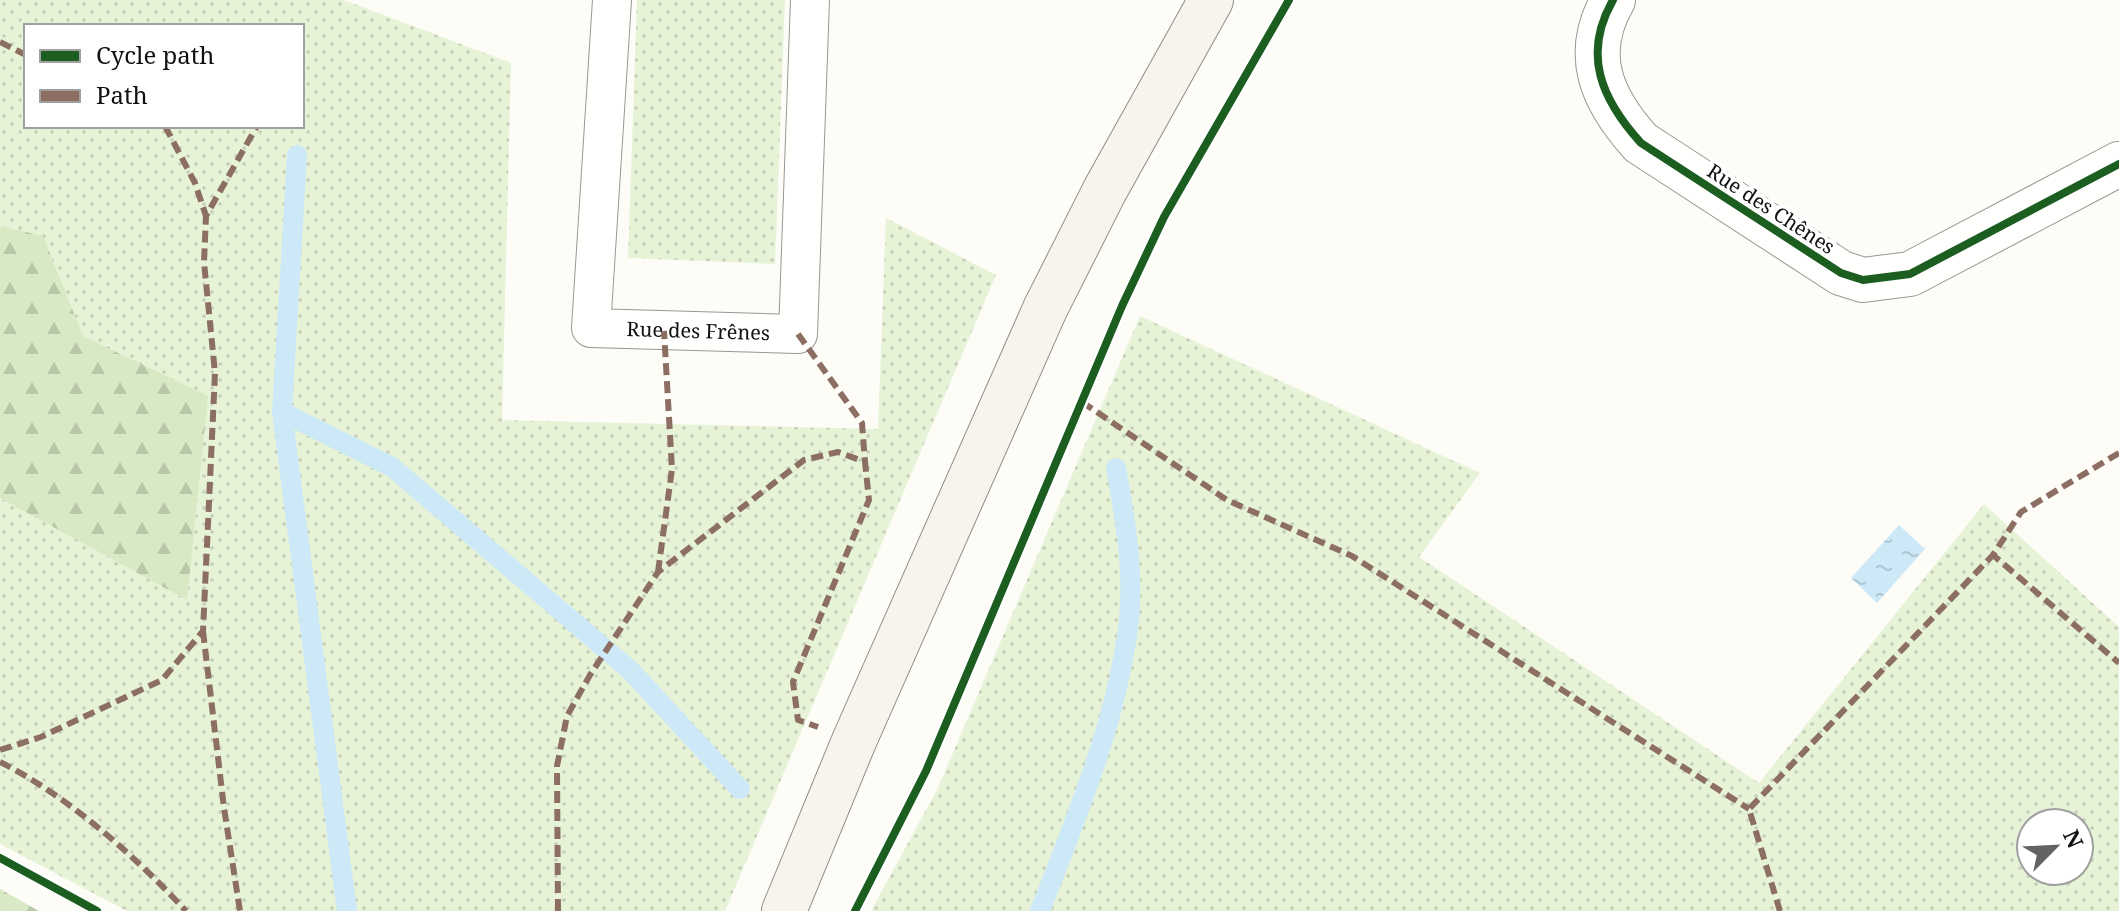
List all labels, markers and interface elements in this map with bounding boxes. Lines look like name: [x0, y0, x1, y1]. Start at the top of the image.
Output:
legend: [24, 24, 304, 128]
text: Cycle path: [96, 38, 215, 71]
text: Path: [96, 78, 148, 111]
street label: Rue des Chênes: [1702, 157, 1840, 260]
street label: Rue des Frênes: [626, 315, 770, 346]
north arrow: [2015, 807, 2095, 887]
text: N: [2057, 824, 2091, 852]

